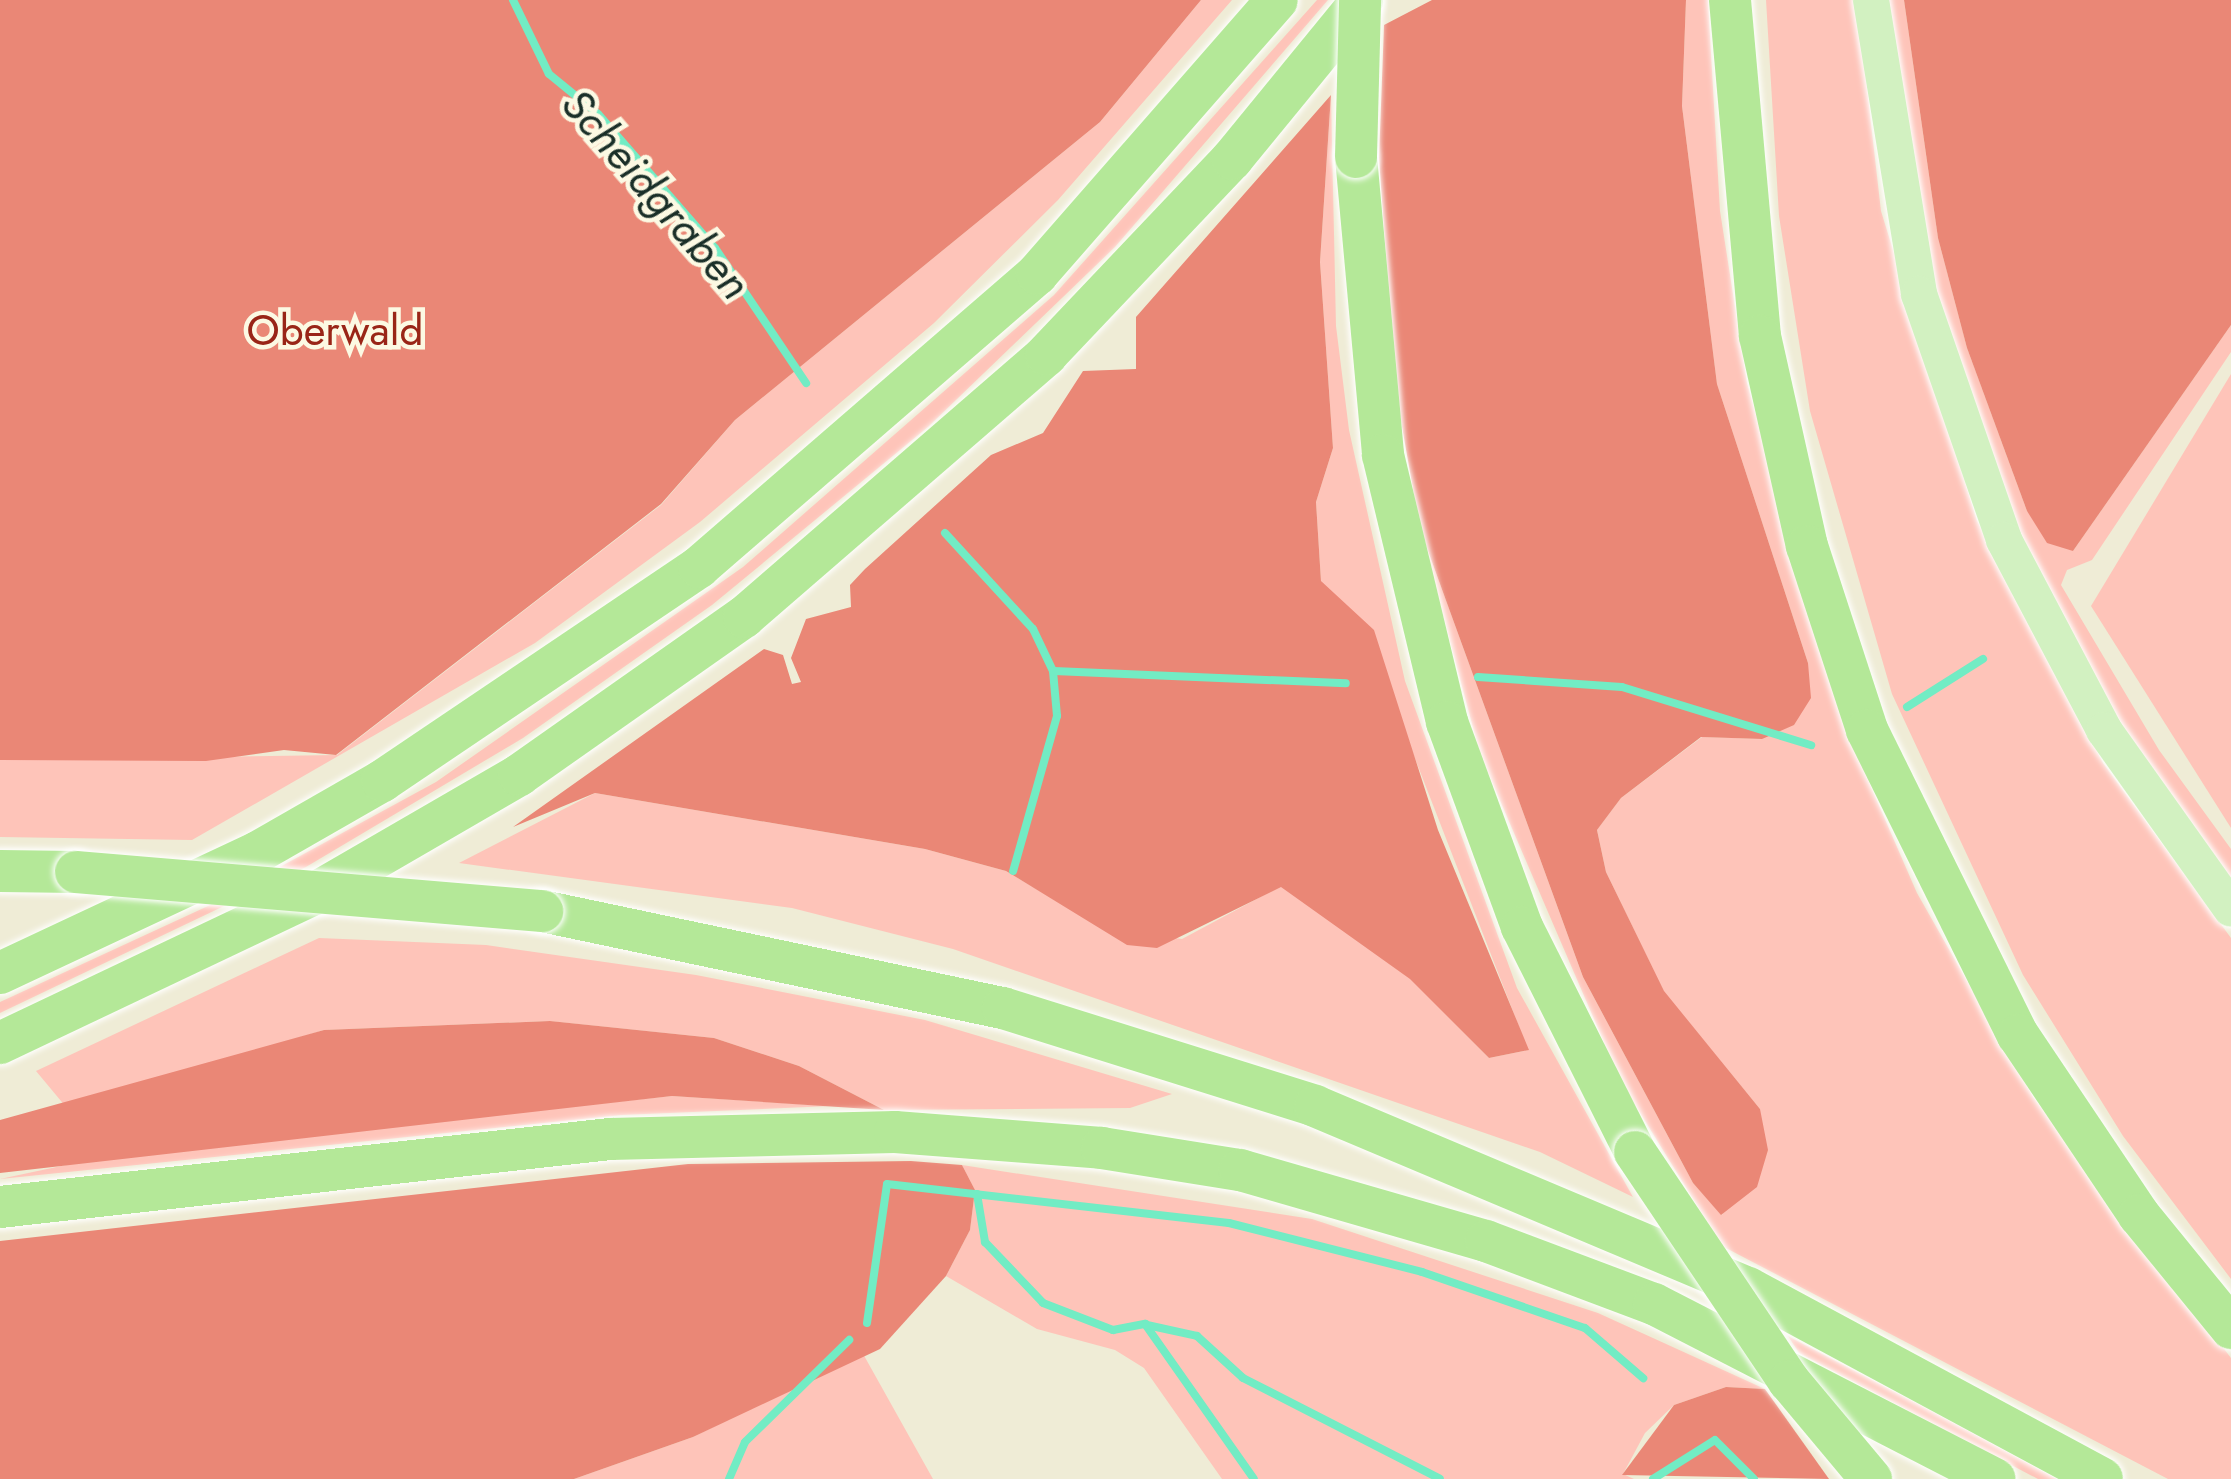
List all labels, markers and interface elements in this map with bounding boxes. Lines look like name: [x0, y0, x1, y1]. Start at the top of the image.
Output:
water label: Scheidgraben: [550, 78, 762, 310]
park label: Oberwald: [247, 306, 423, 356]

